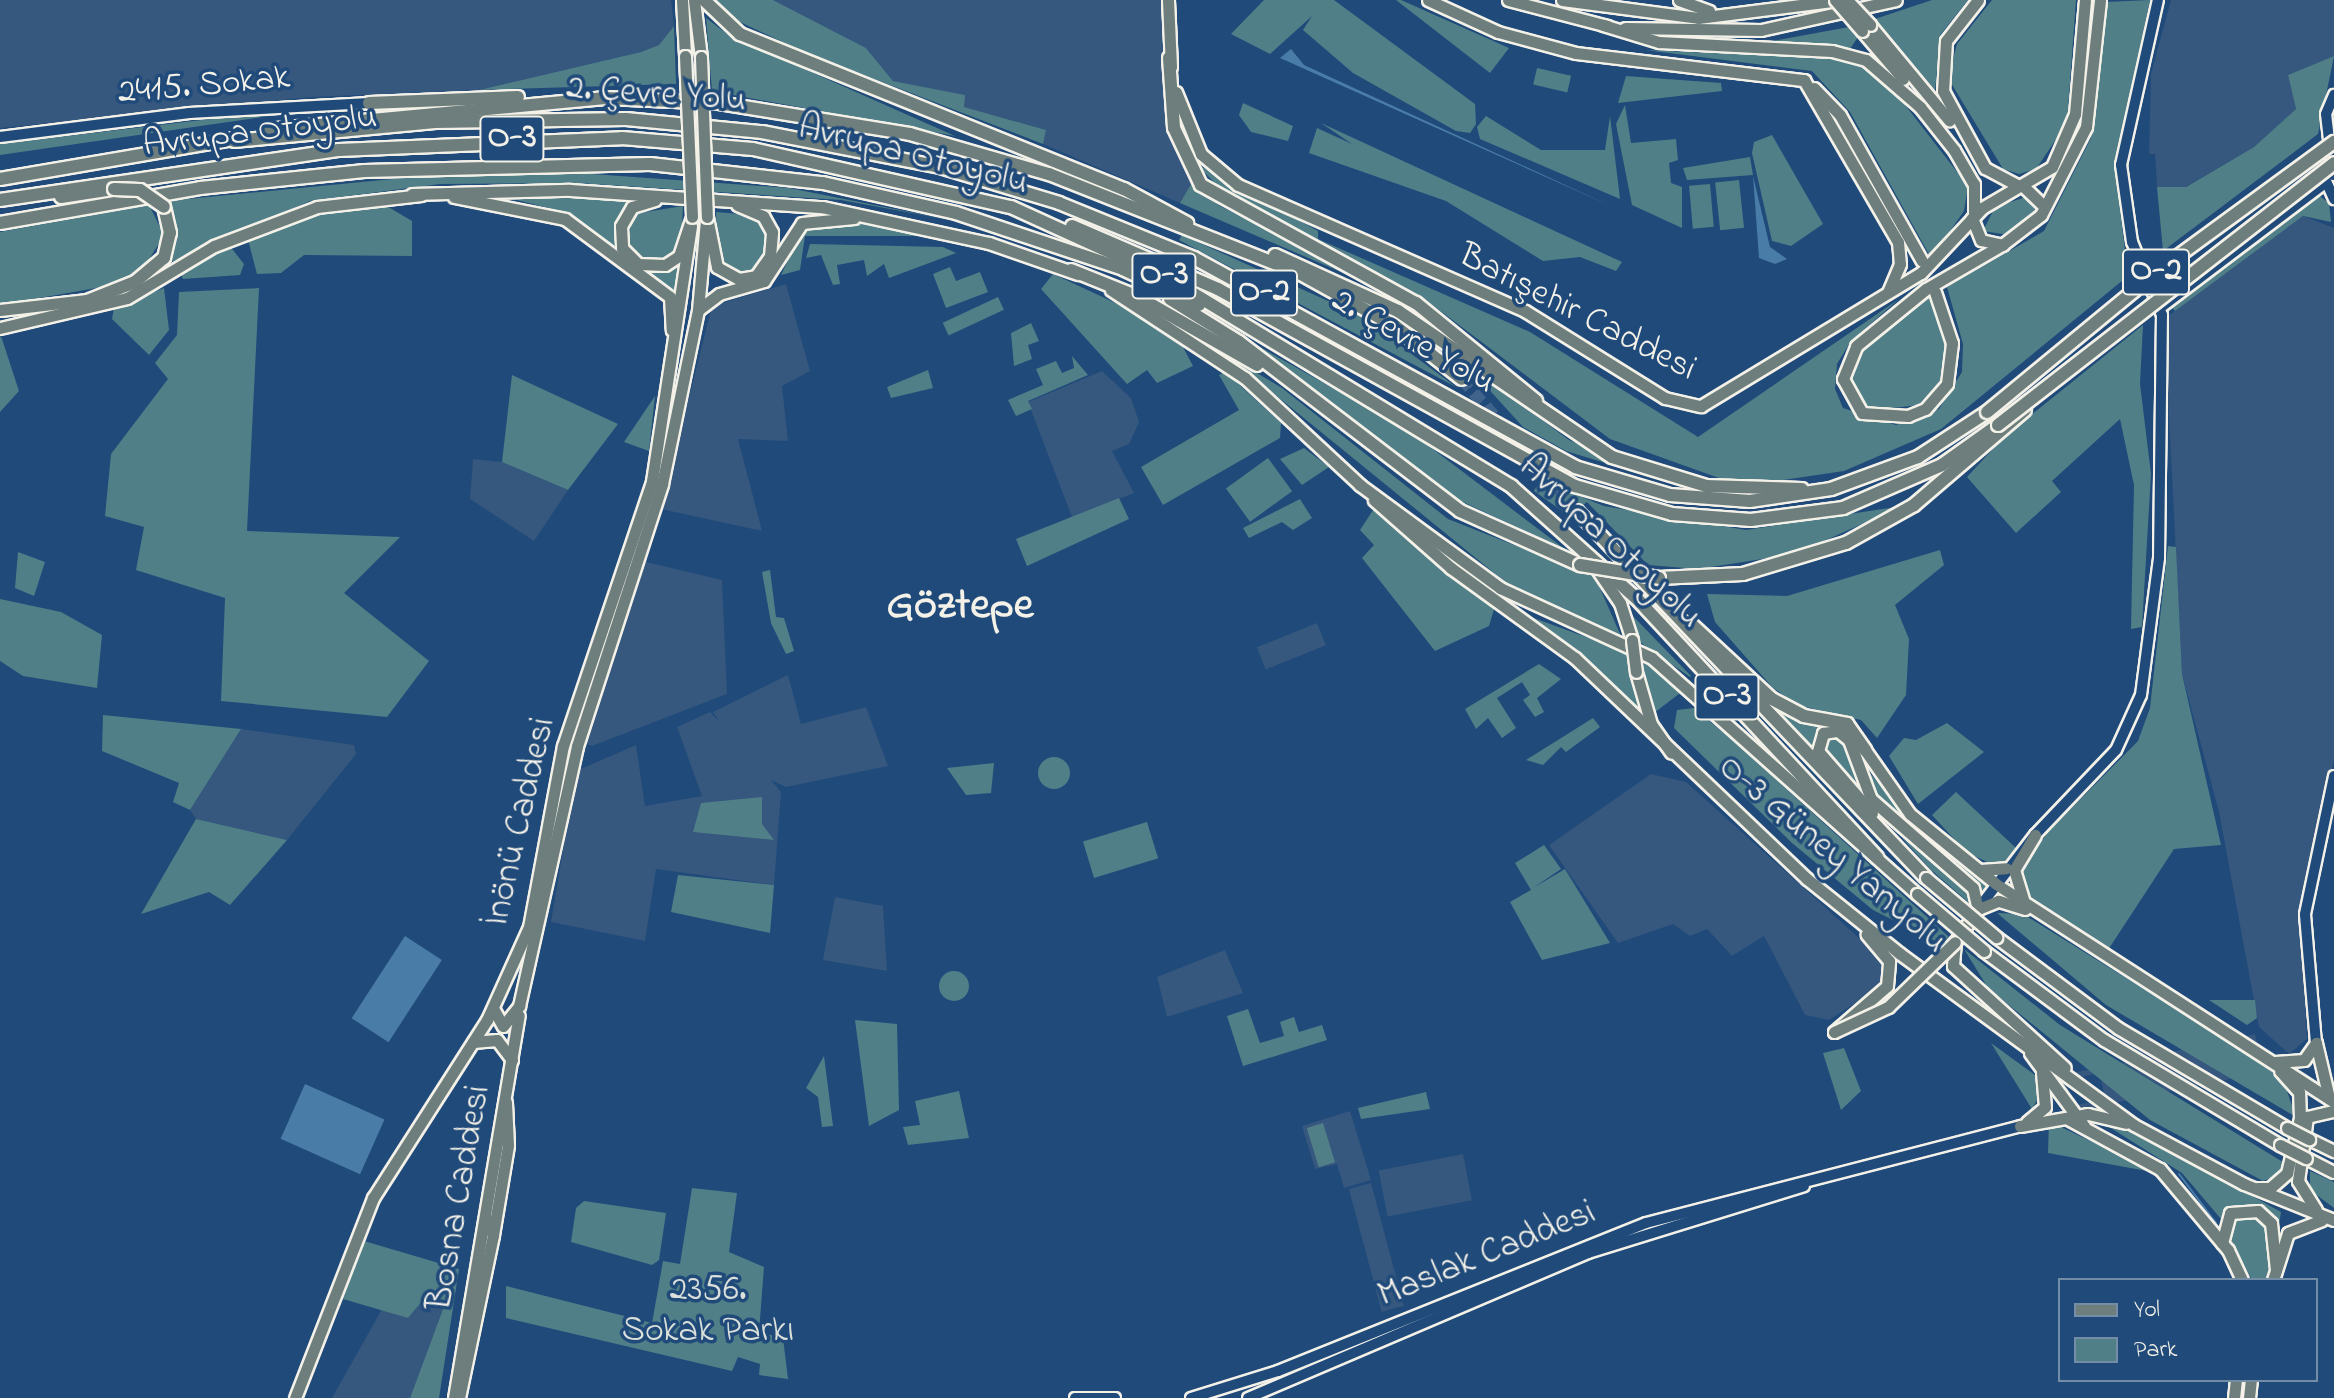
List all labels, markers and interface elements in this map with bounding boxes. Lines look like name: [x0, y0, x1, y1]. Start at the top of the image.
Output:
street label: 2415. Sokak: [116, 57, 292, 115]
street label: 2. Çevre Yolu: [565, 67, 747, 123]
street label: Avrupa Otoyolu: [141, 96, 379, 168]
street label: Avrupa Otoyolu: [794, 107, 1032, 205]
road number: O-3: [478, 109, 546, 169]
street label: Batışehir Caddesi: [1451, 235, 1703, 391]
road number: O-2: [2122, 242, 2190, 302]
road number: O-3: [1130, 246, 1198, 306]
road number: O-2: [1230, 263, 1298, 323]
street label: 2. Çevre Yolu: [1324, 279, 1502, 405]
street label: Avrupa Otoyolu: [1509, 446, 1711, 638]
district label: Göztepe: [886, 580, 1034, 632]
road number: O-3: [1693, 667, 1761, 727]
street label: İnönü Caddesi: [476, 713, 566, 931]
street label: O-3 Güney Yanyolu: [1709, 747, 1955, 963]
street label: Bosna Caddesi: [419, 1082, 501, 1314]
street label: Maslak Caddesi: [1372, 1192, 1602, 1318]
park label: 2356. Sokak Parkı: [622, 1268, 794, 1353]
legend: [2058, 1278, 2318, 1382]
text: Yol: [2134, 1293, 2160, 1328]
text: Park: [2134, 1333, 2177, 1368]

